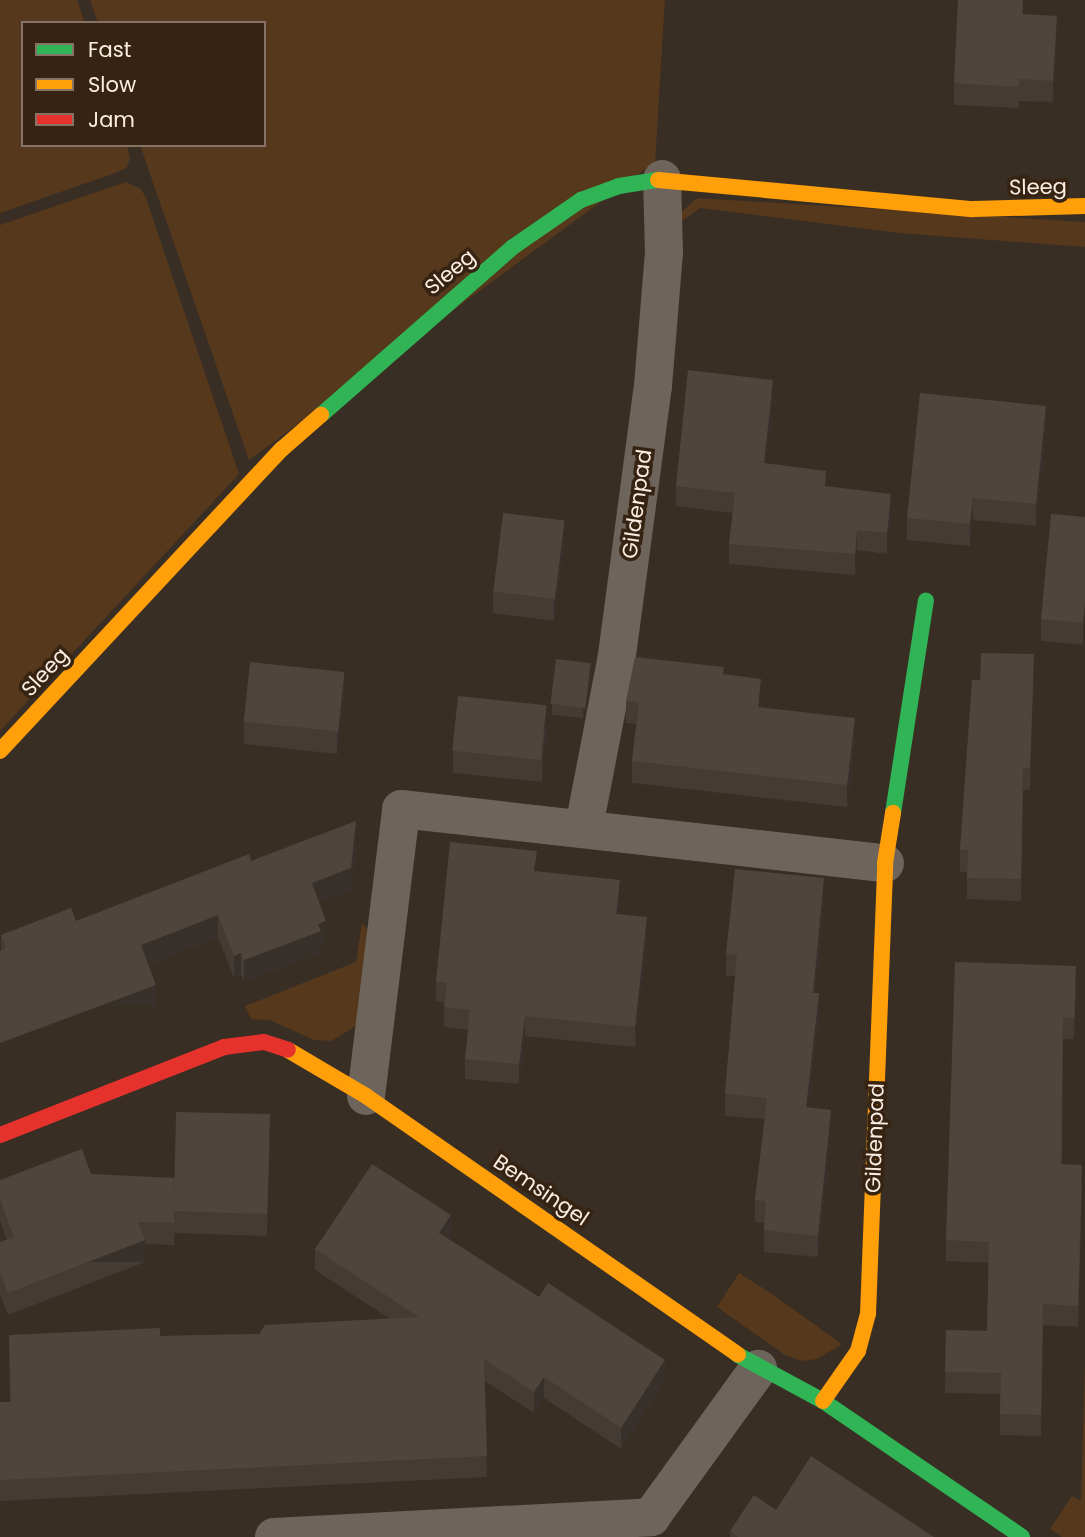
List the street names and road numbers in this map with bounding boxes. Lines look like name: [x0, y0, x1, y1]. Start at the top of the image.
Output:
street label: Sleeg: [1009, 174, 1067, 200]
street label: Sleeg: [420, 244, 480, 300]
street label: Gildenpad: [617, 448, 657, 560]
street label: Sleeg: [16, 642, 74, 702]
street label: Gildenpad: [860, 1083, 890, 1193]
street label: Bemsingel: [489, 1149, 593, 1231]

